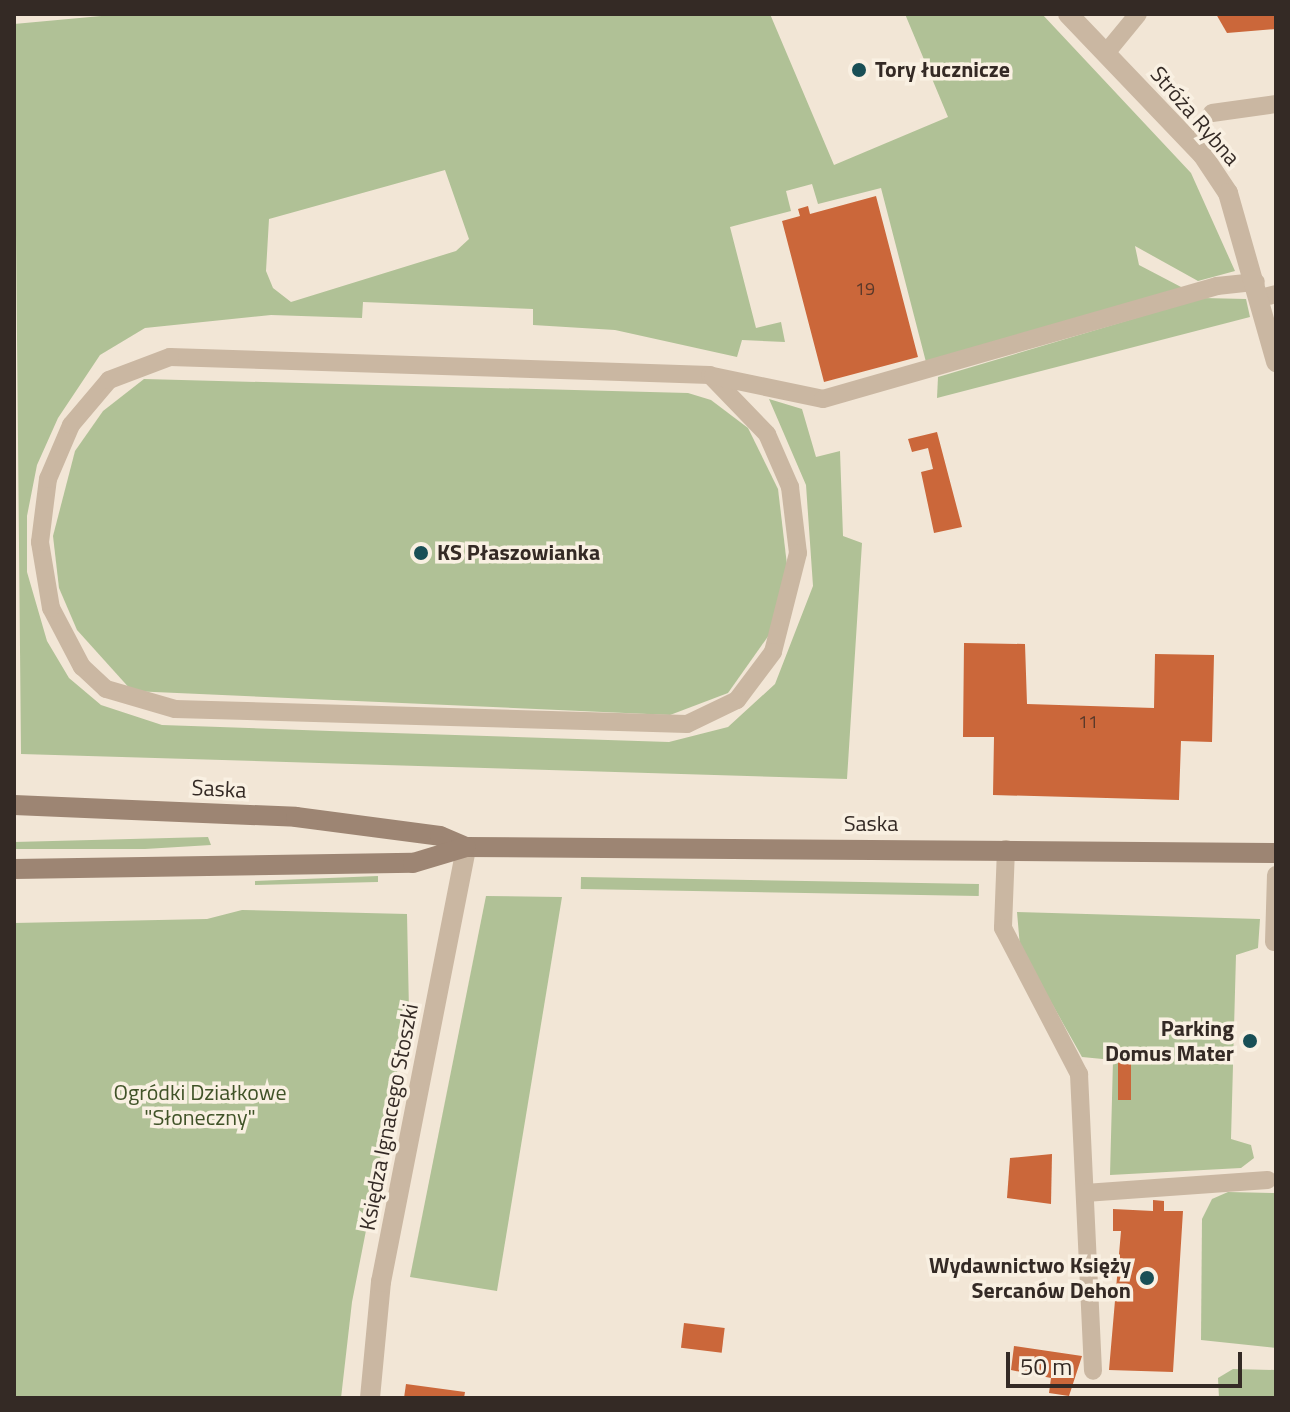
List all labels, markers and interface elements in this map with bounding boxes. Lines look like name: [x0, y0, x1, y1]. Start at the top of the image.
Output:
place label: Tory łucznicze: [875, 57, 1010, 83]
marker: Tory łucznicze: [850, 61, 868, 79]
street label: Stróża Rybna: [1145, 61, 1245, 171]
house number: 19: [855, 278, 875, 300]
place label: KS Płaszowianka: [437, 540, 600, 566]
marker: KS Płaszowianka: [412, 544, 430, 562]
house number: 11: [1078, 711, 1098, 733]
street label: Saska: [191, 774, 247, 804]
street label: Saska: [844, 811, 898, 837]
street label: Księdza Ignacego Stoszki: [354, 1001, 424, 1233]
place label: Parking Domus Mater: [1105, 1015, 1234, 1066]
marker: Parking Domus Mater: [1241, 1032, 1259, 1050]
park label: Ogródki Działkowe "Słoneczny": [113, 1079, 287, 1130]
place label: Wydawnictwo Księży Sercanów Dehon: [929, 1252, 1131, 1304]
marker: Wydawnictwo Księży Sercanów Dehon: [1138, 1269, 1156, 1287]
scale bar: [1010, 1336, 1246, 1386]
text: 50 m: [1020, 1348, 1072, 1384]

